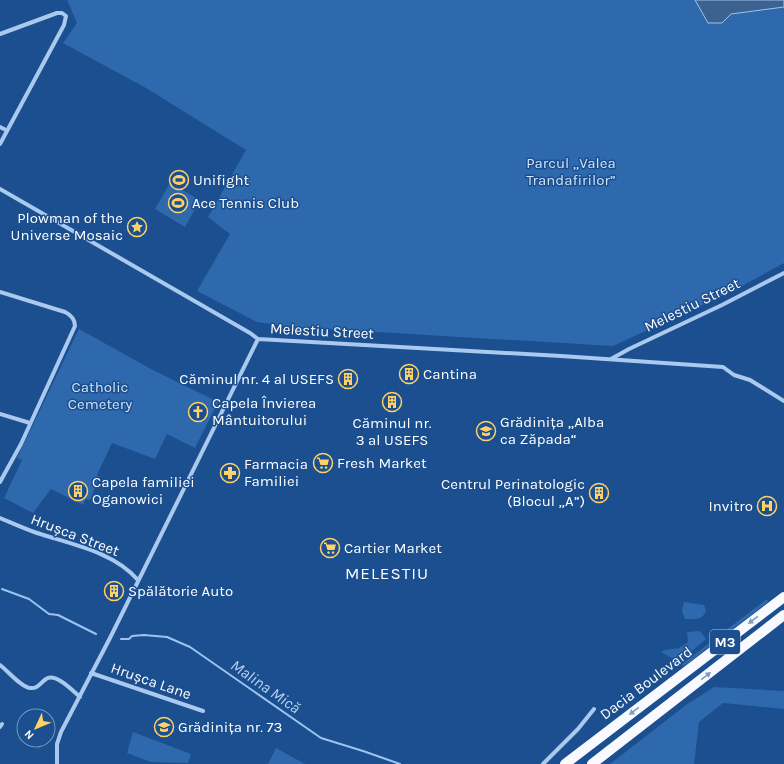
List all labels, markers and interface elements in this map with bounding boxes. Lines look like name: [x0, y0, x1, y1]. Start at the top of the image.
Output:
park label: Parcul „Valea Trandafirilor”: [526, 154, 616, 189]
sports icon: Unifight: [168, 169, 190, 191]
place label: Unifight: [193, 171, 249, 189]
sports icon: Ace Tennis Club: [167, 192, 189, 214]
place label: Ace Tennis Club: [192, 194, 299, 212]
place label: Plowman of the Universe Mosaic: [11, 209, 123, 244]
place icon: Plowman of the Universe Mosaic: [126, 216, 148, 238]
street label: Melestiu Street: [641, 274, 743, 336]
street label: Melestiu Street: [270, 319, 375, 343]
building icon: Cantina: [398, 363, 420, 385]
place label: Cantina: [423, 365, 477, 383]
building icon: Căminul nr. 4 al USEFS: [337, 368, 359, 390]
place label: Căminul nr. 4 al USEFS: [179, 370, 334, 388]
park label: Catholic Cemetery: [68, 378, 132, 413]
building icon: Căminul nr. 3 al USEFS: [381, 391, 403, 413]
place label: Capela Învierea Mântuitorului: [212, 394, 316, 429]
church icon: Capela Învierea Mântuitorului: [187, 401, 209, 423]
place label: Grădinița „Alba ca Zăpada“: [500, 413, 604, 448]
place label: Căminul nr. 3 al USEFS: [352, 414, 432, 449]
school or university icon: Grădinița „Alba ca Zăpada“: [475, 420, 497, 442]
supermarket icon: Fresh Market: [312, 452, 334, 474]
place label: Fresh Market: [337, 454, 427, 472]
place label: Farmacia Familiei: [244, 455, 308, 490]
pharmacy icon: Farmacia Familiei: [219, 462, 241, 484]
place label: Capela familiei Oganowici: [92, 473, 195, 508]
place label: Centrul Perinatologic (Blocul „A”): [441, 475, 585, 510]
building icon: Capela familiei Oganowici: [67, 480, 89, 502]
building icon: Centrul Perinatologic (Blocul „A”): [588, 482, 610, 504]
hospital icon: Invitro: [756, 495, 778, 517]
place label: Invitro: [708, 497, 753, 515]
street label: Hrușca Street: [28, 510, 122, 560]
supermarket icon: Cartier Market: [319, 537, 341, 559]
place label: Cartier Market: [344, 539, 442, 557]
district label: MELESTIU: [345, 563, 429, 583]
building icon: Spălătorie Auto: [103, 580, 125, 602]
place label: Spălătorie Auto: [128, 582, 233, 600]
one-way arrow: [748, 616, 758, 624]
road number: M3: [710, 630, 740, 654]
street label: Dacia Boulevard: [596, 642, 696, 724]
water label: Malina Mică: [227, 655, 304, 717]
street label: Hrușca Lane: [108, 659, 194, 703]
one-way arrow: [701, 672, 712, 680]
one-way arrow: [629, 707, 640, 716]
north arrow: [16, 708, 56, 748]
school or university icon: Grădinița nr. 73: [153, 716, 175, 738]
place label: Grădinița nr. 73: [178, 718, 282, 736]
text: N: [22, 727, 37, 742]

